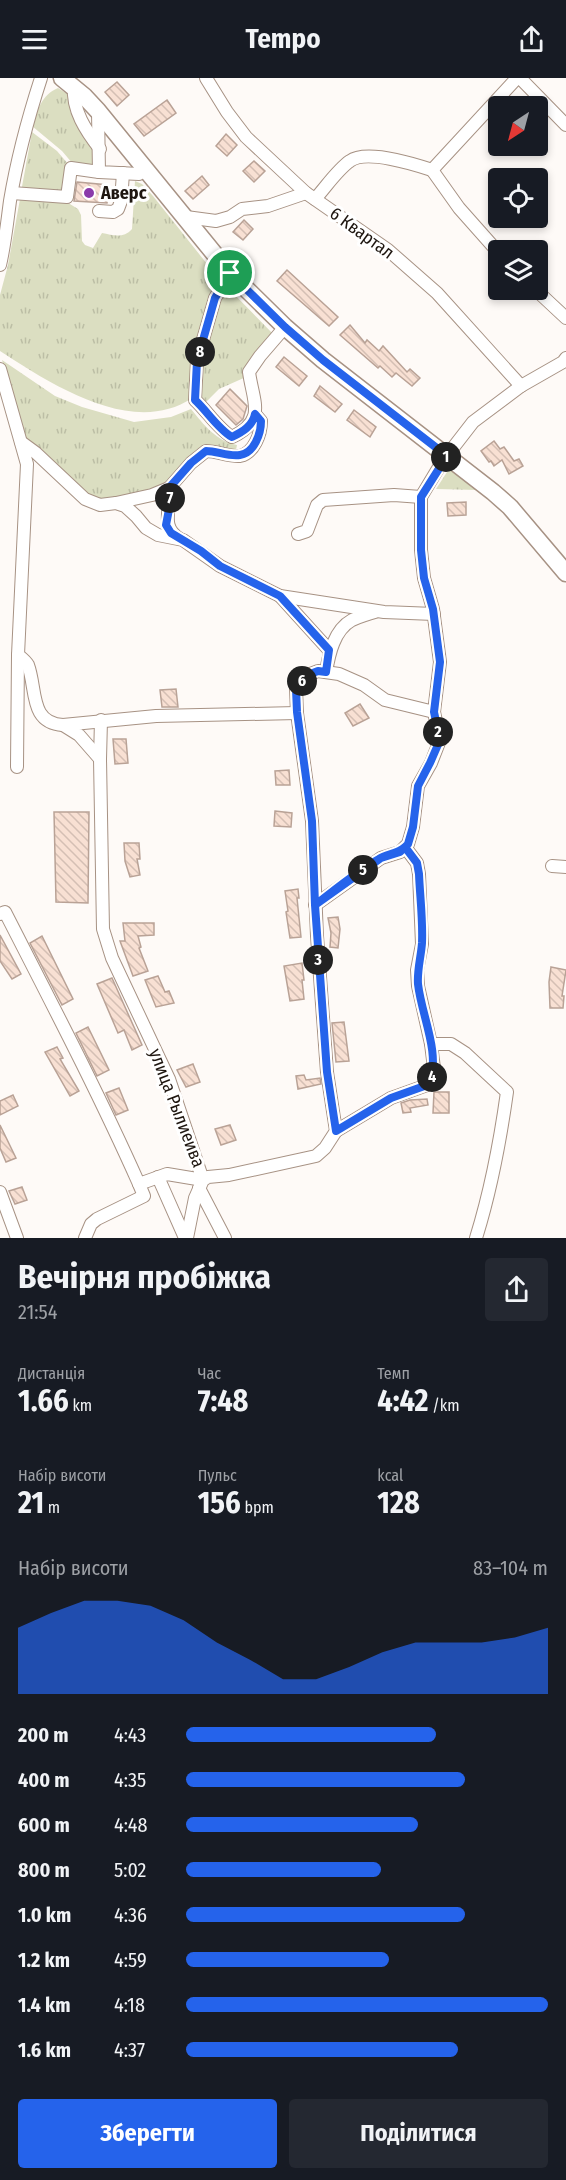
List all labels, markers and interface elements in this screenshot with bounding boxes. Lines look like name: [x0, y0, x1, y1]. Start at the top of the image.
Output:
icon: menu: [18, 23, 51, 56]
text: Tempo: [245, 23, 321, 55]
icon: share: [515, 23, 548, 56]
north arrow: [488, 96, 548, 156]
map controls: [488, 96, 548, 300]
button: locate: [488, 168, 548, 228]
place label: Аверс: [100, 182, 147, 204]
marker: Аверс: [82, 186, 96, 200]
street label: 6 Квартал: [325, 202, 399, 264]
button: layers: [488, 240, 548, 300]
pin: [204, 247, 255, 298]
icon: arrive: [213, 256, 246, 289]
pin: 8: [185, 337, 215, 367]
text: 8: [196, 342, 204, 361]
pin: 1: [431, 442, 461, 472]
text: 1: [443, 447, 449, 466]
pin: 7: [155, 483, 185, 513]
text: 7: [167, 488, 173, 507]
pin: 6: [287, 666, 317, 696]
text: 6: [298, 671, 306, 690]
pin: 2: [423, 717, 453, 747]
text: 2: [434, 722, 442, 741]
pin: 5: [348, 855, 378, 885]
text: 5: [359, 860, 367, 879]
pin: 3: [303, 945, 333, 975]
text: 3: [314, 950, 322, 969]
street label: улица Рылиеива: [144, 1045, 210, 1171]
pin: 4: [417, 1062, 447, 1092]
text: 4: [428, 1067, 436, 1086]
text: Вечірня пробіжка: [18, 1257, 271, 1297]
button: share: [485, 1258, 548, 1321]
text: 21:54: [18, 1300, 57, 1324]
text: Дистанція: [18, 1364, 85, 1383]
text: Час: [198, 1364, 221, 1383]
text: Темп: [377, 1364, 410, 1383]
text: 1.66: [18, 1383, 69, 1419]
text: 7:48: [198, 1383, 248, 1419]
text: 4:42: [377, 1383, 428, 1419]
text: km: [69, 1396, 92, 1415]
text: /km: [428, 1396, 459, 1415]
text: Набір висоти: [18, 1466, 106, 1485]
text: Пульс: [198, 1466, 237, 1485]
text: kcal: [377, 1466, 403, 1485]
text: 21: [18, 1485, 44, 1521]
text: 156: [198, 1485, 241, 1521]
text: 128: [377, 1485, 420, 1521]
text: m: [44, 1498, 60, 1517]
text: bpm: [241, 1498, 274, 1517]
text: Набір висоти: [18, 1556, 129, 1580]
text: 83–104 m: [473, 1556, 548, 1580]
text: 200 m: [18, 1723, 69, 1747]
text: 4:43: [114, 1723, 146, 1747]
text: 400 m: [18, 1768, 70, 1792]
text: 4:35: [114, 1768, 146, 1792]
text: 600 m: [18, 1813, 70, 1837]
text: 4:48: [114, 1813, 148, 1837]
text: 800 m: [18, 1858, 70, 1882]
text: 5:02: [114, 1858, 146, 1882]
text: 1.0 km: [18, 1903, 71, 1927]
text: 4:36: [114, 1903, 147, 1927]
text: 1.2 km: [18, 1948, 70, 1972]
text: 4:59: [114, 1948, 147, 1972]
text: 1.4 km: [18, 1993, 70, 2017]
text: 4:18: [114, 1993, 145, 2017]
text: 1.6 km: [18, 2038, 71, 2062]
text: 4:37: [114, 2038, 145, 2062]
button: Зберегти: [18, 2099, 277, 2168]
button: Поділитися: [289, 2099, 548, 2168]

